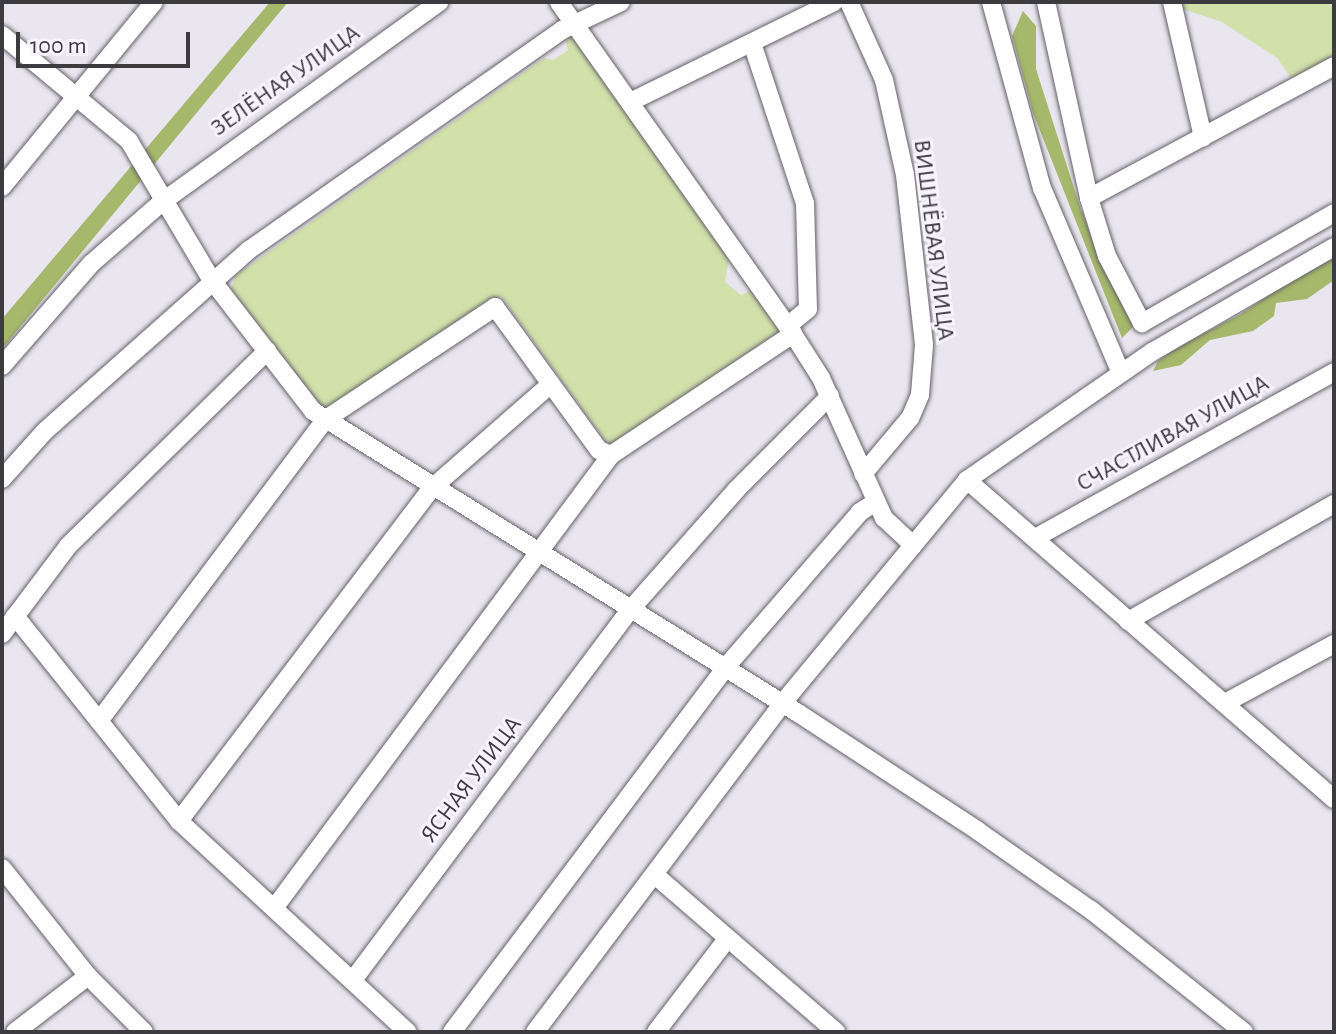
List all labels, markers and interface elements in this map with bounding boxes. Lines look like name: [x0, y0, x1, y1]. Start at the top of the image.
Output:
scale bar: [20, 16, 194, 66]
street label: ЗЕЛЁНАЯ УЛИЦА: [206, 19, 366, 143]
text: 100 m: [30, 34, 87, 58]
street label: ВИШНЁВАЯ УЛИЦА: [906, 138, 960, 342]
street label: СЧАСТЛИВАЯ УЛИЦА: [1072, 369, 1274, 499]
street label: ЯСНАЯ УЛИЦА: [415, 711, 529, 849]

